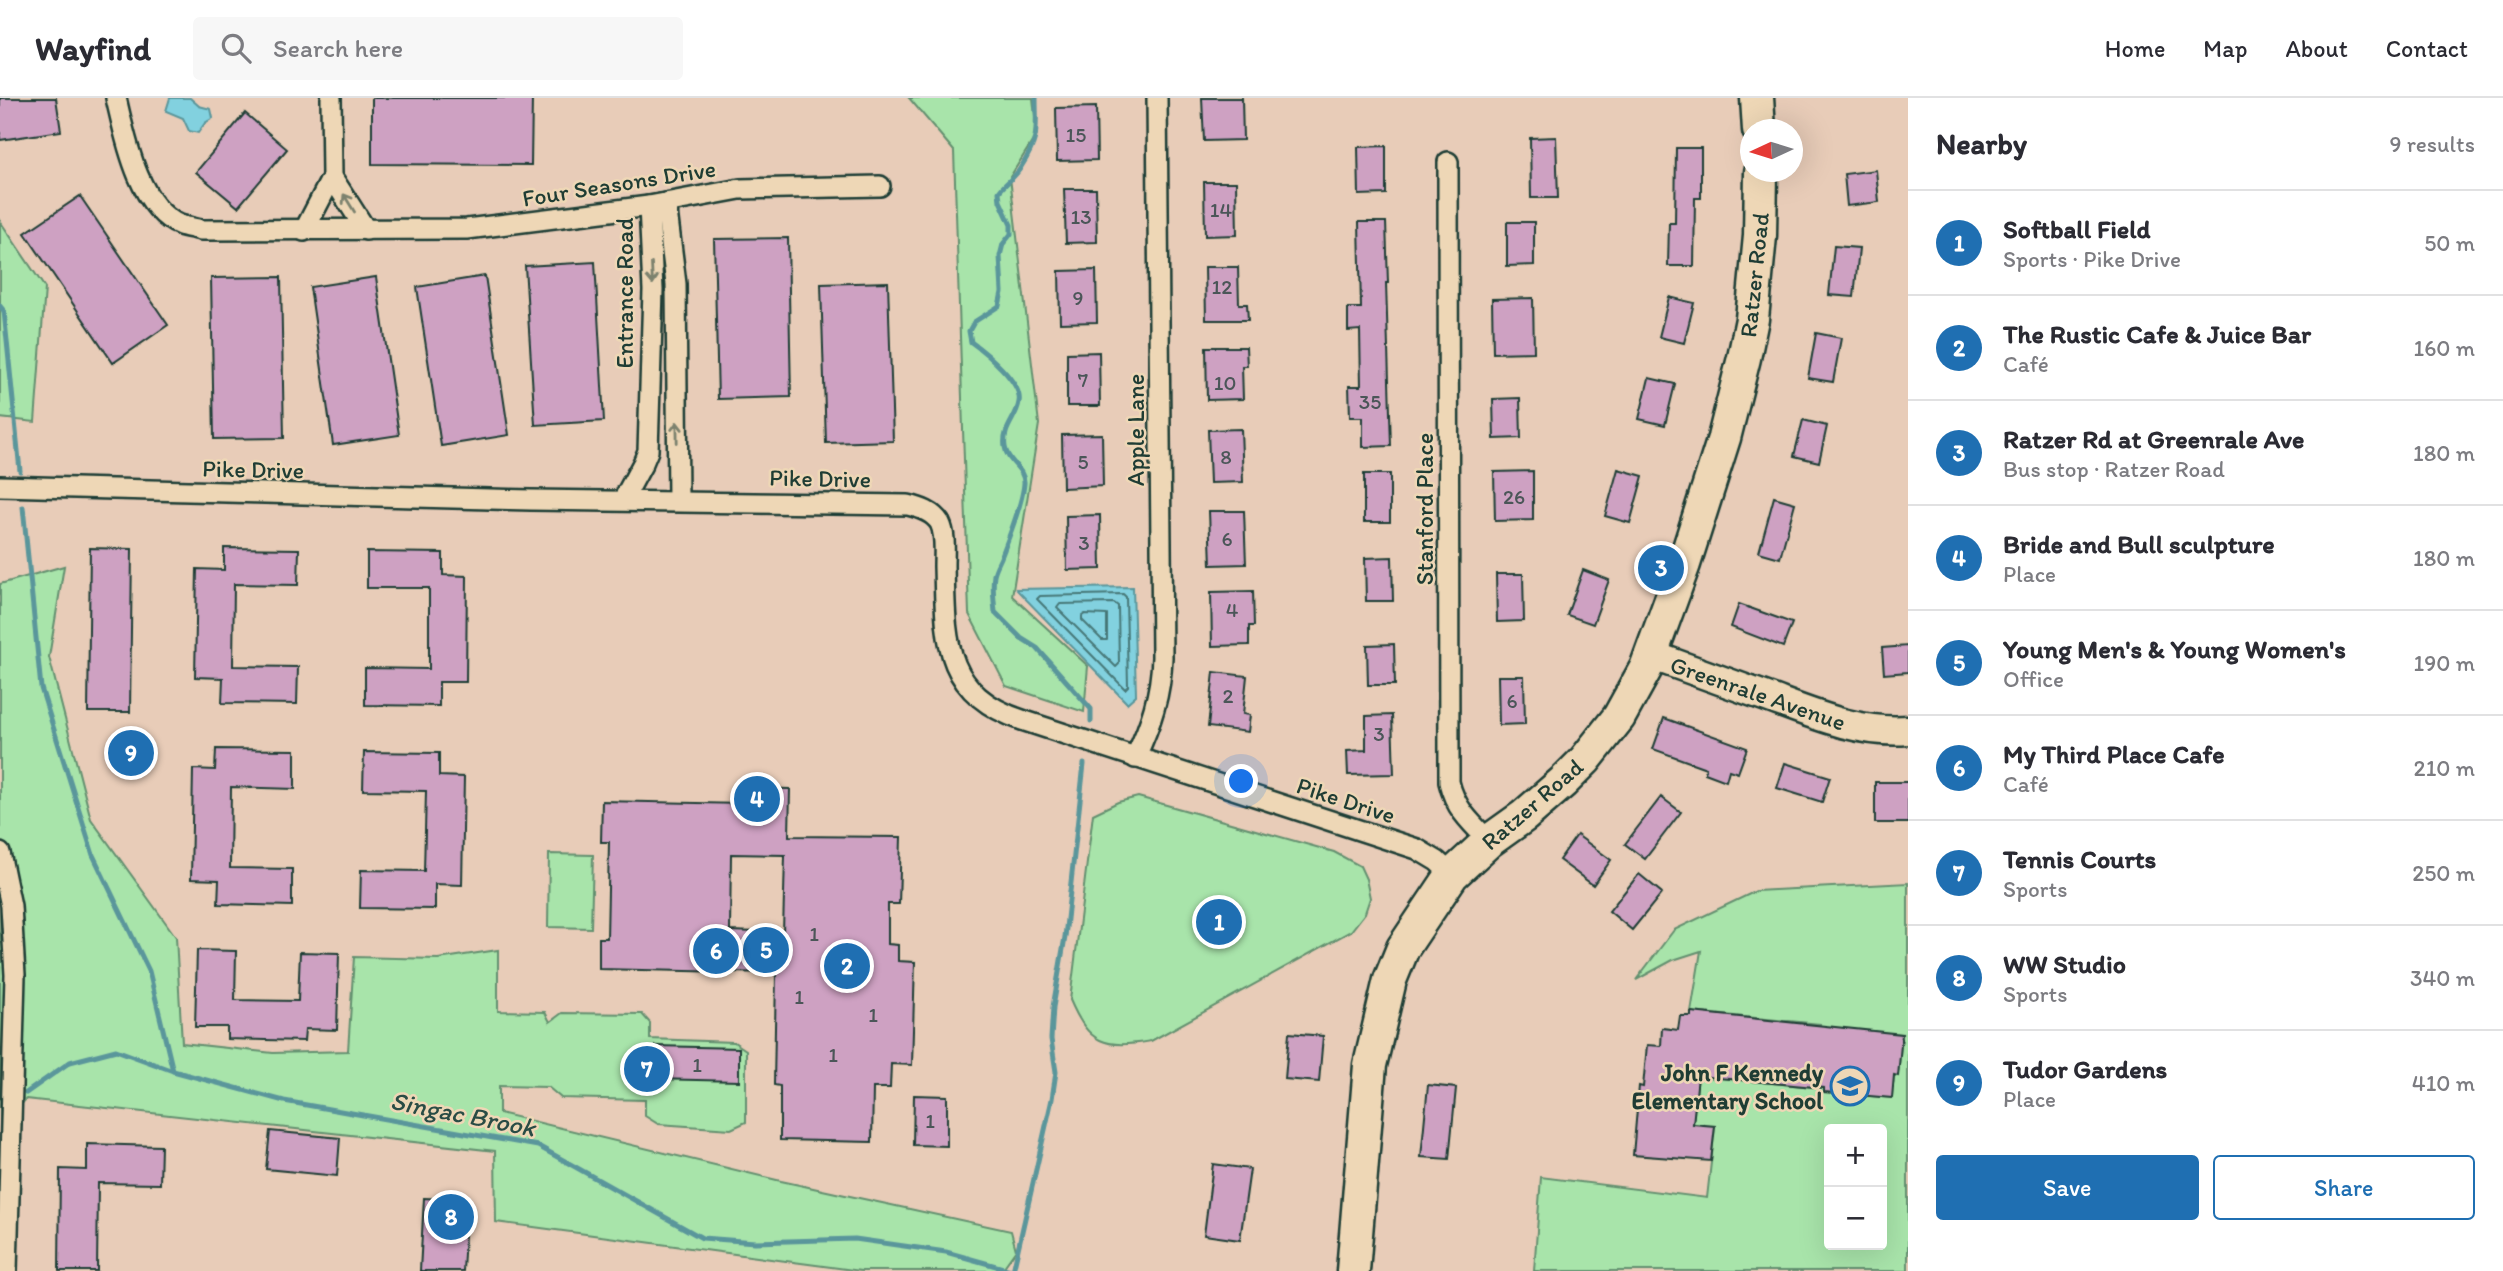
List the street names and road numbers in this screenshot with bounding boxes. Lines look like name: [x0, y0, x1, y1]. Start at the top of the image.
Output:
street label: Four Seasons Drive: [520, 153, 718, 213]
street label: Ratzer Road: [1733, 211, 1775, 339]
street label: Entrance Road: [610, 217, 639, 369]
street label: Apple Lane: [1121, 374, 1150, 486]
street label: Stanford Place: [1410, 433, 1439, 585]
street label: Pike Drive: [202, 454, 304, 484]
street label: Pike Drive: [769, 463, 871, 493]
street label: Greenrale Avenue: [1666, 649, 1850, 737]
street label: Ratzer Road: [1475, 752, 1589, 856]
street label: Pike Drive: [1293, 770, 1399, 830]

